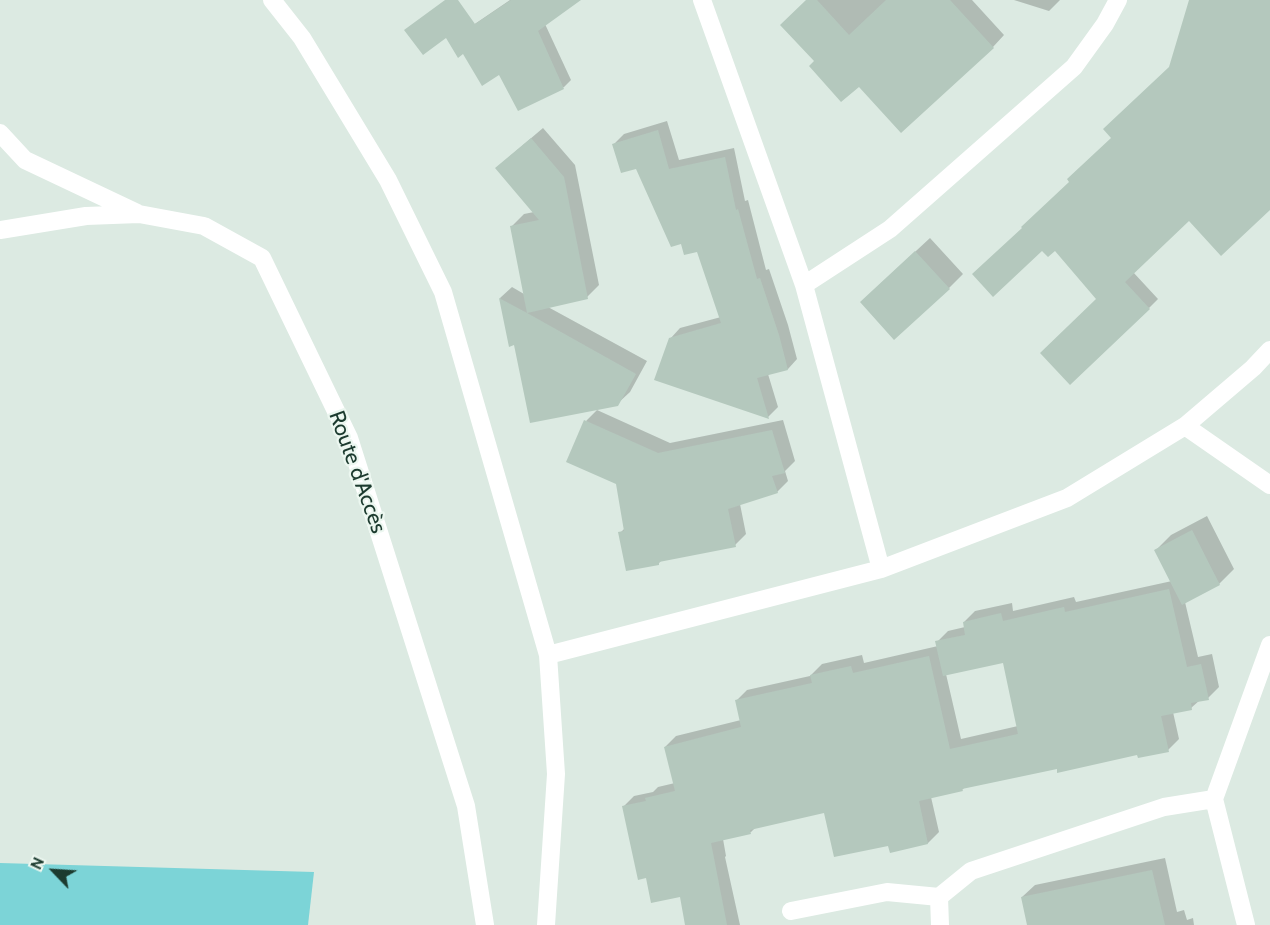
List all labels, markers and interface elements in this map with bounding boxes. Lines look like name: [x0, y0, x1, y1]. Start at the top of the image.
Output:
street label: Route d'Accès: [323, 407, 391, 537]
north arrow: [24, 841, 84, 901]
text: N: [26, 854, 48, 872]

